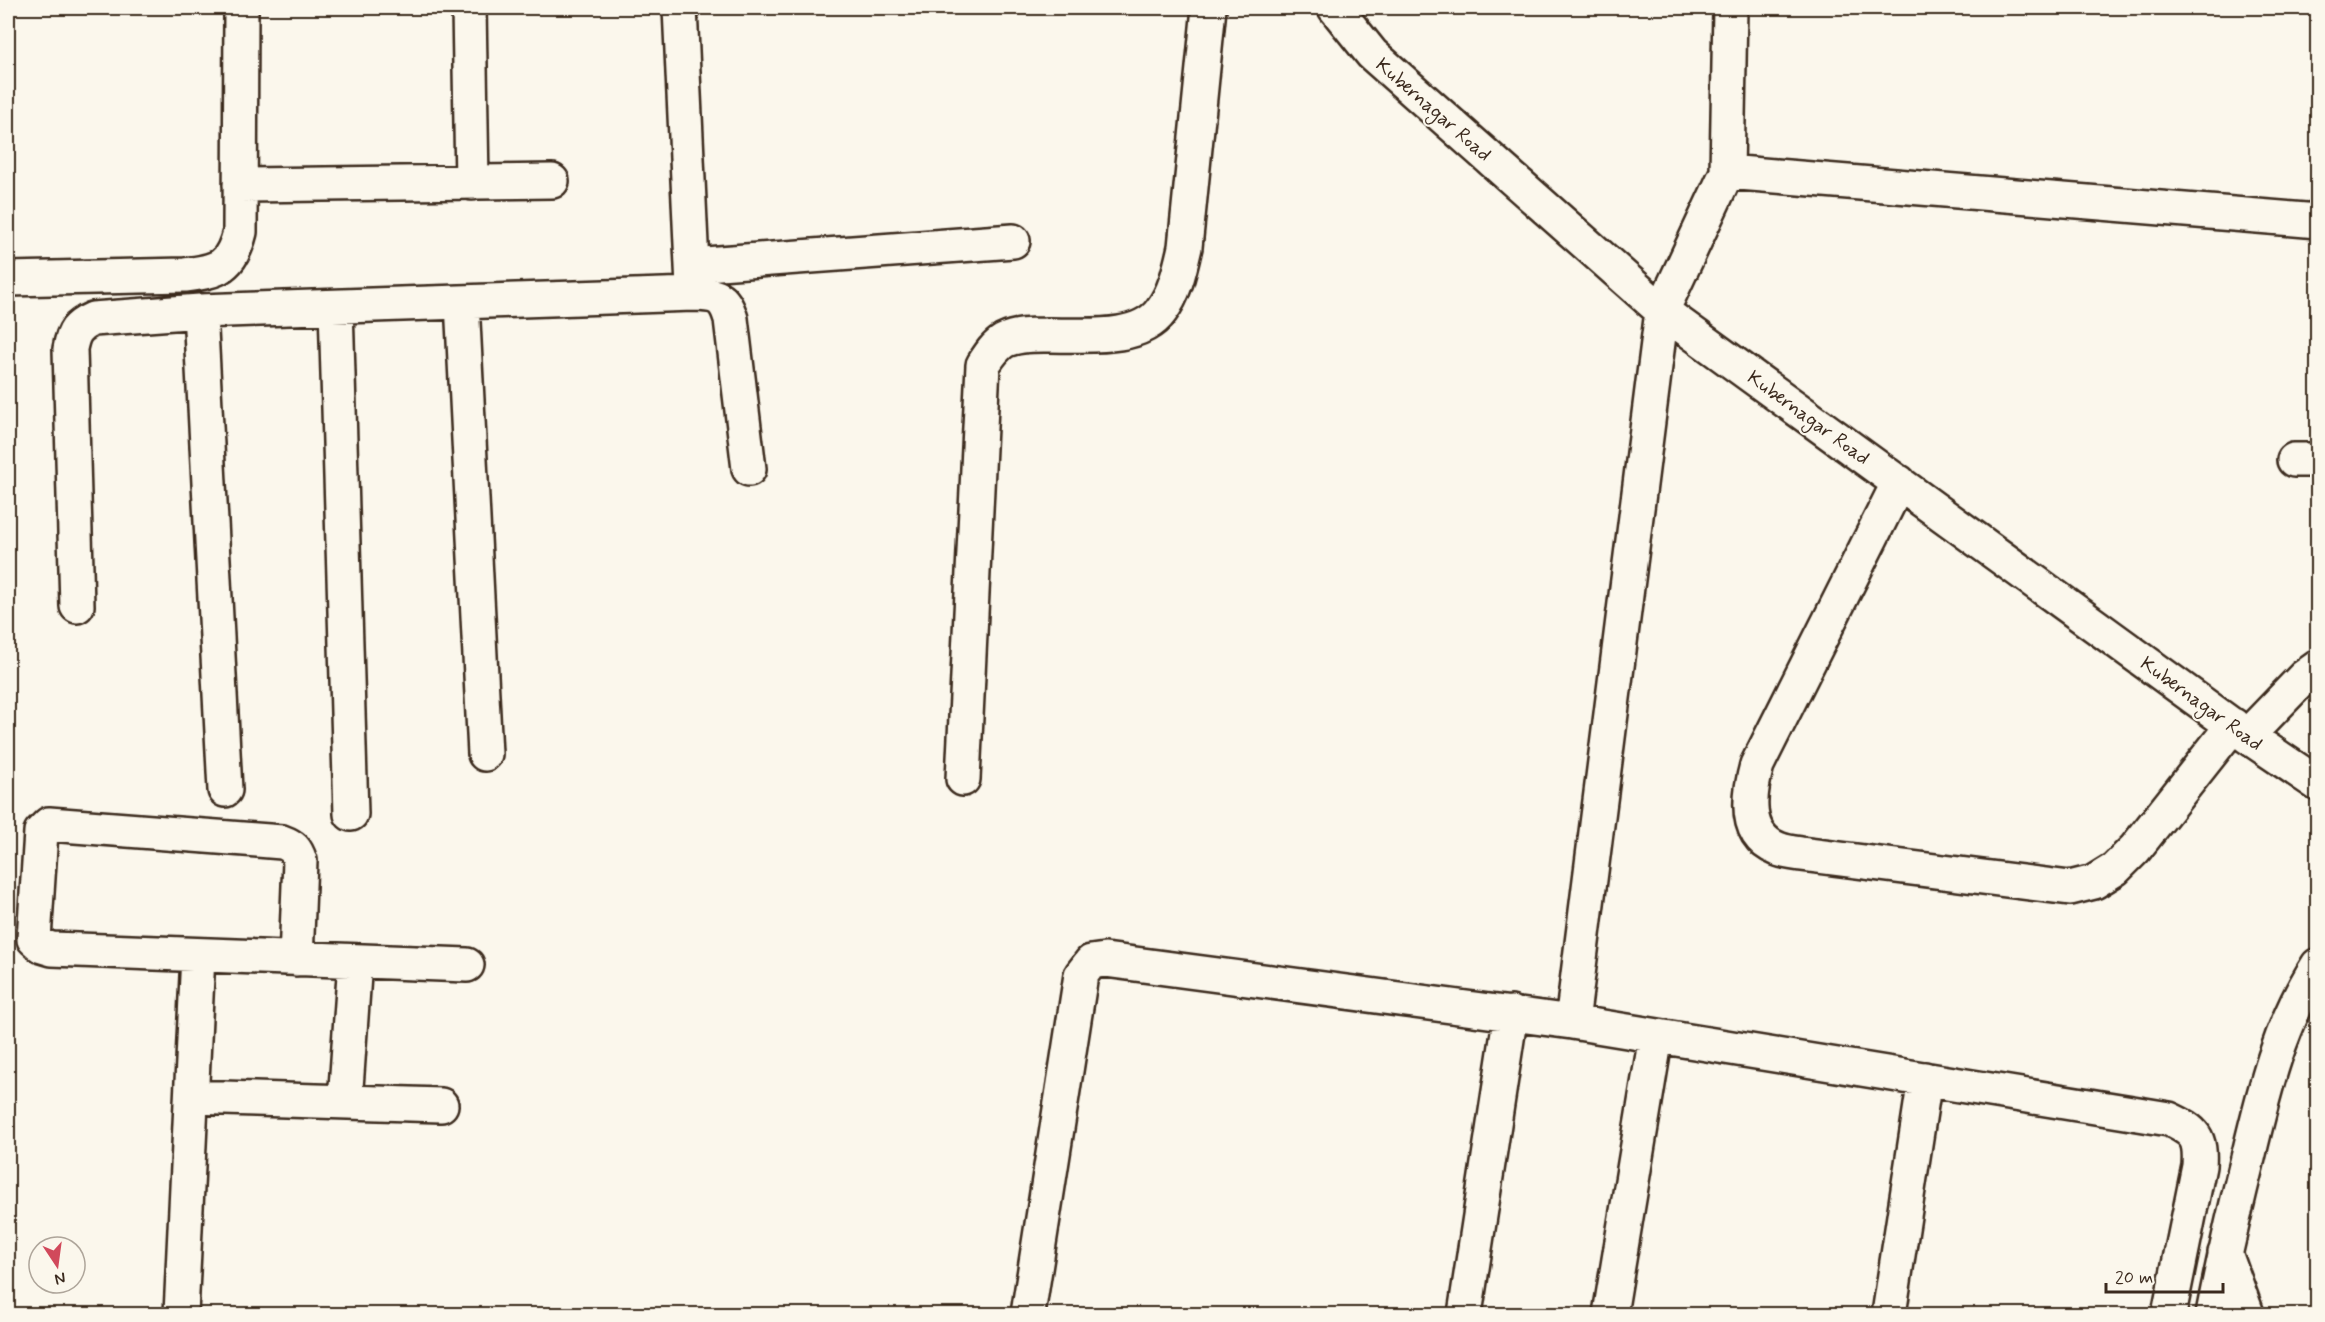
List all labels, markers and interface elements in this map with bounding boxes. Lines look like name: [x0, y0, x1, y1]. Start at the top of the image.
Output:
street label: Kubernagar Road: [1369, 52, 1497, 169]
street label: Kubernagar Road: [1741, 365, 1875, 473]
street label: Kubernagar Road: [2134, 651, 2268, 759]
north arrow: [27, 1235, 87, 1295]
scale bar: [2106, 1256, 2223, 1294]
text: 20 m: [2115, 1266, 2153, 1290]
text: N: [52, 1267, 68, 1290]

